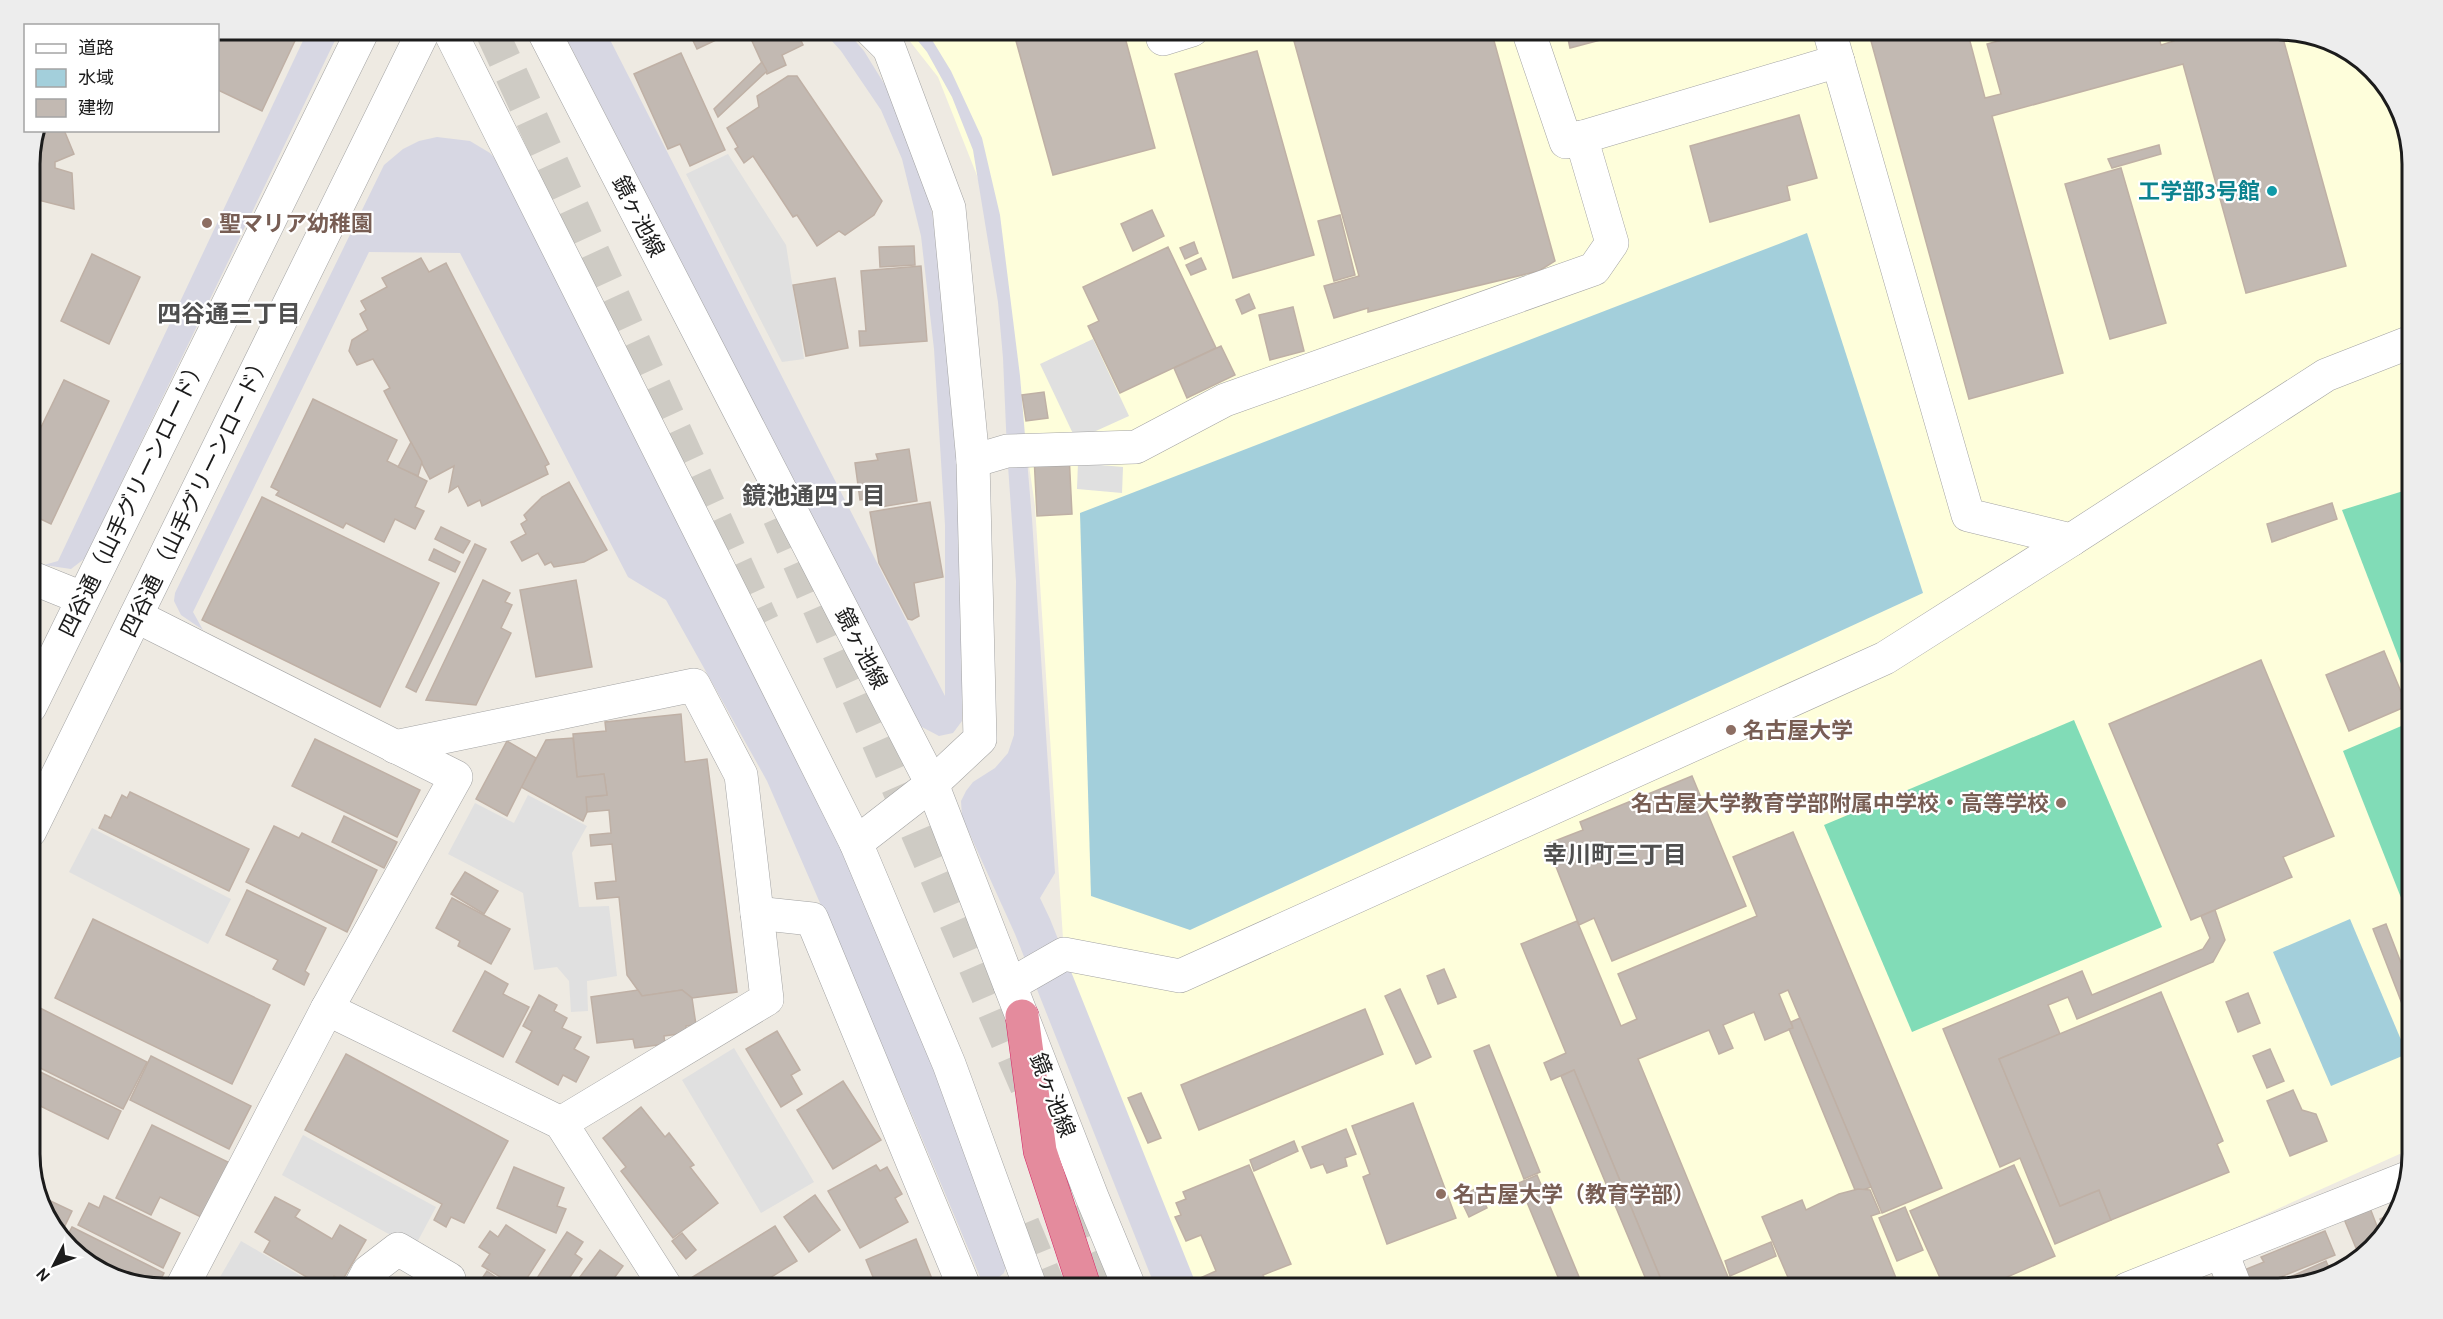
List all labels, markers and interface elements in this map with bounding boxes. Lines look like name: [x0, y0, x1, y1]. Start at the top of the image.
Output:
legend: [24, 24, 219, 132]
text: 道路: [78, 37, 114, 59]
text: 水域: [78, 67, 114, 89]
text: 建物: [78, 97, 114, 119]
street label: 鏡ヶ池線: [607, 171, 671, 262]
place label: 工学部3号館: [2138, 178, 2260, 205]
marker: 工学部3号館: [2265, 184, 2279, 198]
place label: 聖マリア幼稚園: [219, 210, 373, 237]
marker: 聖マリア幼稚園: [200, 216, 214, 230]
district label: 四谷通三丁目: [157, 299, 301, 328]
street label: 四谷通 （山手グリーンロード）: [115, 349, 276, 641]
street label: 四谷通（山手グリーンロード）: [53, 353, 212, 641]
district label: 鏡池通四丁目: [742, 481, 886, 510]
street label: 鏡ヶ池線: [830, 603, 894, 694]
place label: 名古屋大学: [1743, 717, 1853, 744]
marker: 名古屋大学: [1724, 723, 1738, 737]
place label: 名古屋大学教育学部附属中学校・高等学校: [1631, 790, 2049, 817]
marker: 名古屋大学教育学部附属中学校・高等学校: [2054, 796, 2068, 810]
district label: 幸川町三丁目: [1543, 840, 1687, 869]
street label: 鏡ヶ池線: [1024, 1049, 1081, 1141]
place label: 名古屋大学（教育学部）: [1453, 1181, 1695, 1208]
marker: 名古屋大学（教育学部）: [1434, 1187, 1448, 1201]
north arrow: [24, 1235, 84, 1295]
text: N: [32, 1264, 54, 1285]

